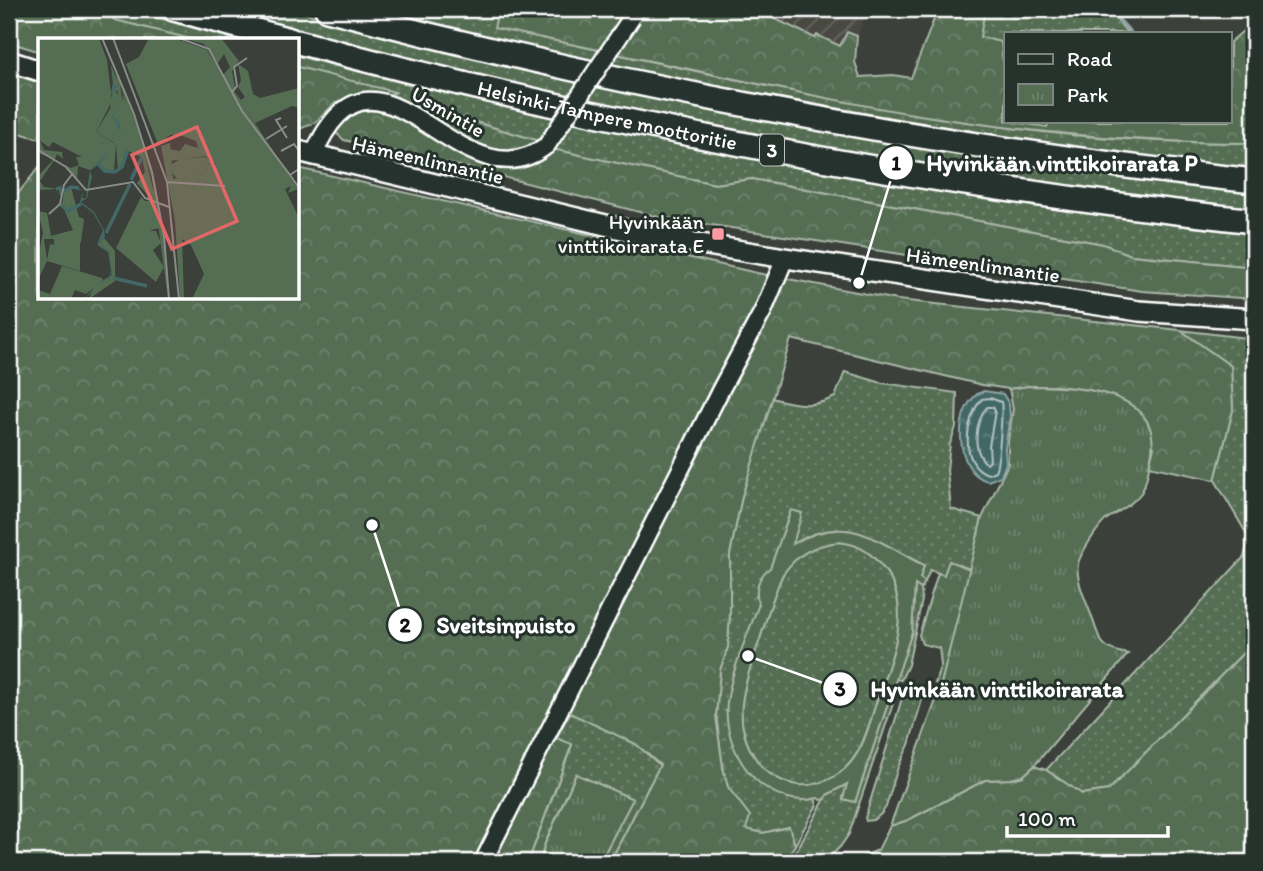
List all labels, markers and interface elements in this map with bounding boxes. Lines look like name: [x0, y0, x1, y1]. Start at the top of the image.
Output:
legend: [1004, 32, 1232, 122]
inset map: [38, 38, 299, 299]
text: Road: [1067, 46, 1113, 71]
street label: Helsinki-Tampere moottoritie: [475, 75, 739, 155]
street label: Usmintie: [407, 81, 489, 143]
text: Park: [1067, 82, 1109, 107]
street label: Hämeenlinnantie: [350, 130, 506, 189]
road number: 3: [760, 134, 784, 166]
callout: Hyvinkään vinttikoirarata P: [878, 141, 1211, 185]
text: Hyvinkään vinttikoirarata P: [926, 149, 1198, 177]
text: 1: [891, 150, 901, 175]
place label: Hyvinkään vinttikoirarata E: [558, 209, 704, 258]
marker: Hyvinkään vinttikoirarata E: [710, 226, 726, 242]
street label: Hämeenlinnantie: [905, 241, 1062, 288]
callout: Sveitsinpuisto: [388, 603, 589, 647]
text: Sveitsinpuisto: [437, 611, 576, 639]
text: 2: [399, 612, 411, 637]
callout: Hyvinkään vinttikoirarata: [822, 667, 1137, 711]
text: Hyvinkään vinttikoirarata: [871, 675, 1124, 703]
text: 3: [834, 676, 846, 701]
scale bar: [1007, 794, 1168, 838]
text: 100 m: [1018, 806, 1076, 831]

